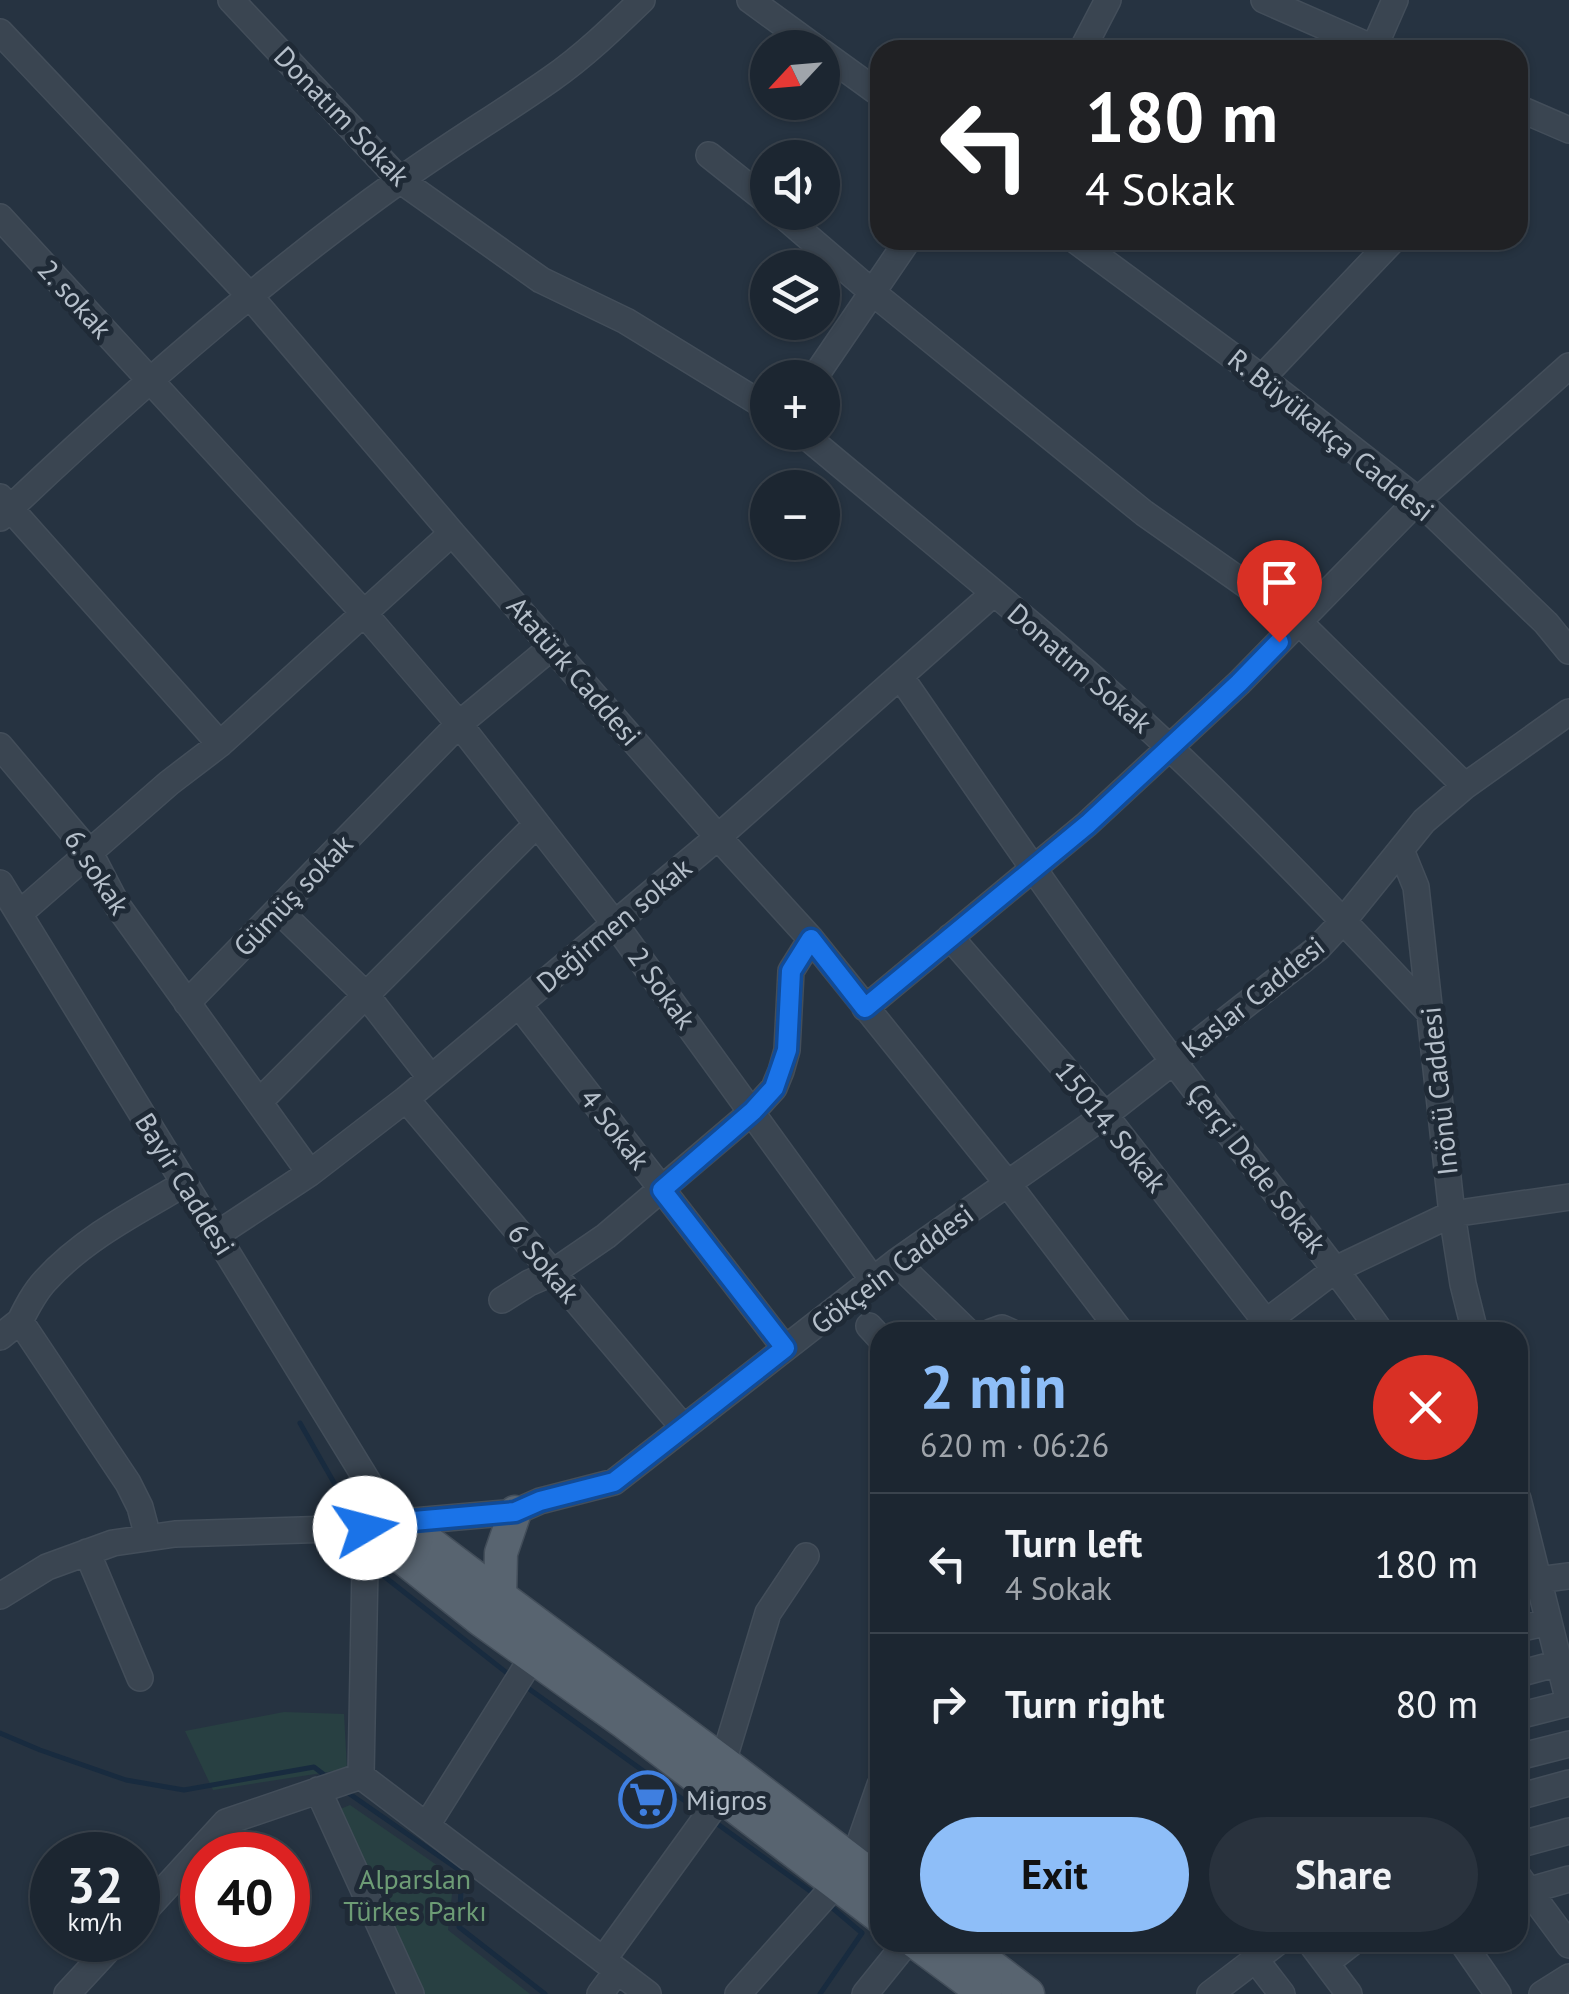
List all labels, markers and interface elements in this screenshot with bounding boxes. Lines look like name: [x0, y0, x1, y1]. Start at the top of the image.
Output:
north arrow: [750, 30, 840, 120]
map controls: [750, 30, 840, 560]
street label: Donatım Sokak: [266, 38, 419, 194]
text: 180 m: [1085, 71, 1278, 161]
icon: left: [920, 80, 1050, 210]
button: sound: [750, 140, 840, 230]
text: 4 Sokak: [1085, 159, 1235, 217]
button: layers: [750, 250, 840, 340]
street label: 2. sokak: [30, 251, 121, 346]
street label: R. Büyükakça Caddesi: [1221, 340, 1442, 529]
button: +: [750, 360, 840, 450]
button: −: [750, 470, 840, 560]
pin: [1237, 540, 1322, 643]
icon: arrive: [1252, 555, 1307, 610]
street label: Atatürk Caddesi: [499, 588, 650, 753]
street label: Donatım Sokak: [1000, 595, 1161, 741]
street label: 6. sokak: [56, 822, 139, 922]
street label: Gümüş sokak: [225, 825, 361, 964]
street label: Değirmen sokak: [528, 849, 699, 1000]
street label: Kaslar Caddesi: [1173, 927, 1332, 1066]
street label: 2 Sokak: [620, 939, 705, 1037]
street label: Inönü Caddesi: [1411, 1005, 1466, 1177]
street label: 15014. Sokak: [1047, 1054, 1176, 1200]
street label: Çerçi Dede Sokak: [1179, 1075, 1336, 1261]
street label: 4 Sokak: [572, 1081, 659, 1177]
street label: Bayir Caddesi: [127, 1106, 244, 1262]
street label: Gökçein Caddesi: [803, 1195, 981, 1342]
street label: 6 Sokak: [500, 1215, 589, 1311]
text: 2 min: [920, 1347, 1066, 1425]
button: close: [1373, 1355, 1478, 1460]
text: 620 m · 06:26: [920, 1424, 1109, 1466]
position arrow: [313, 1476, 417, 1580]
text: Turn left: [1005, 1518, 1142, 1567]
icon: left: [920, 1536, 975, 1591]
text: 180 m: [1375, 1539, 1478, 1588]
text: 4 Sokak: [1005, 1567, 1112, 1609]
icon: right: [920, 1676, 975, 1731]
text: Turn right: [1005, 1679, 1165, 1728]
text: 80 m: [1396, 1679, 1478, 1728]
supermarket icon: Migros: [617, 1770, 677, 1830]
place label: Migros: [686, 1781, 767, 1818]
button: Exit: [920, 1817, 1189, 1932]
button: Share: [1209, 1817, 1478, 1932]
speed limit sign: 40: [180, 1832, 310, 1962]
text: 32: [67, 1852, 123, 1917]
park label: Alparslan Türkes Parkı: [343, 1860, 487, 1929]
text: km/h: [68, 1906, 122, 1938]

